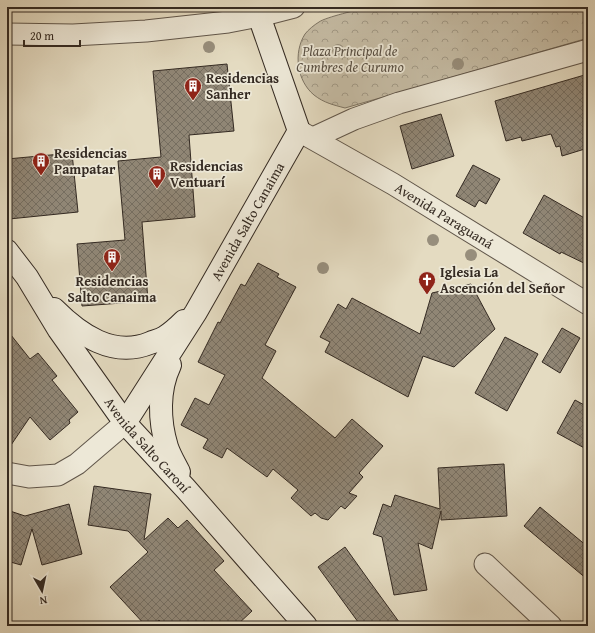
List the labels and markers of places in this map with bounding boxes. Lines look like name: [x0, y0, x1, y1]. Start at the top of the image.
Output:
place label: Residencias Sanher: [206, 68, 279, 104]
building icon: Residencias Sanher: [183, 76, 203, 101]
place label: Residencias Pampatar: [54, 143, 127, 179]
building icon: Residencias Pampatar: [31, 151, 51, 176]
place label: Residencias Ventuarí: [170, 156, 243, 192]
building icon: Residencias Ventuarí: [147, 164, 167, 189]
building icon: Residencias Salto Canaima: [102, 247, 122, 272]
place label: Iglesia La Ascención del Señor: [440, 262, 565, 298]
church icon: Iglesia La Ascención del Señor: [417, 270, 437, 295]
place label: Residencias Salto Canaima: [68, 271, 157, 307]

